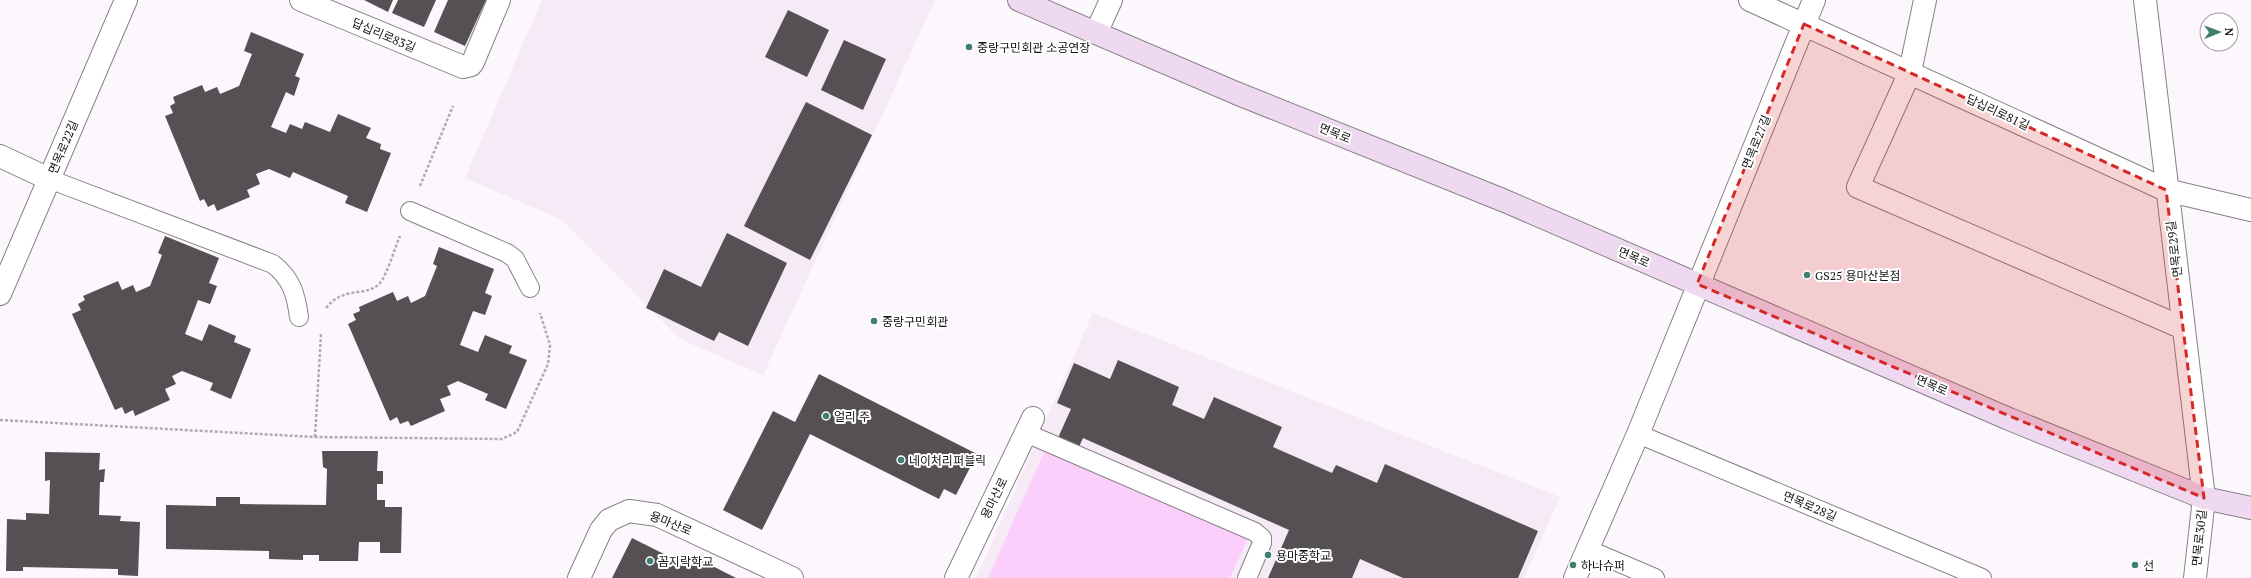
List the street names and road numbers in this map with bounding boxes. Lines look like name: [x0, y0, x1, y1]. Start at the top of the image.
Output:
street label: 답십리로83길: [350, 15, 418, 55]
street label: 답십리로81길: [1964, 91, 2032, 133]
street label: 면목로27길: [1738, 113, 1774, 171]
street label: 면목로22길: [45, 118, 81, 176]
street label: 면목로: [1317, 120, 1353, 146]
street label: 면목로29길: [2163, 220, 2185, 278]
street label: 면목로: [1616, 244, 1652, 270]
street label: 면목로: [1914, 372, 1950, 398]
street label: 용마산로: [978, 475, 1010, 521]
street label: 면목로28길: [1781, 488, 1839, 524]
street label: 용마산로: [648, 508, 694, 538]
street label: 면목로30길: [2189, 509, 2209, 567]

